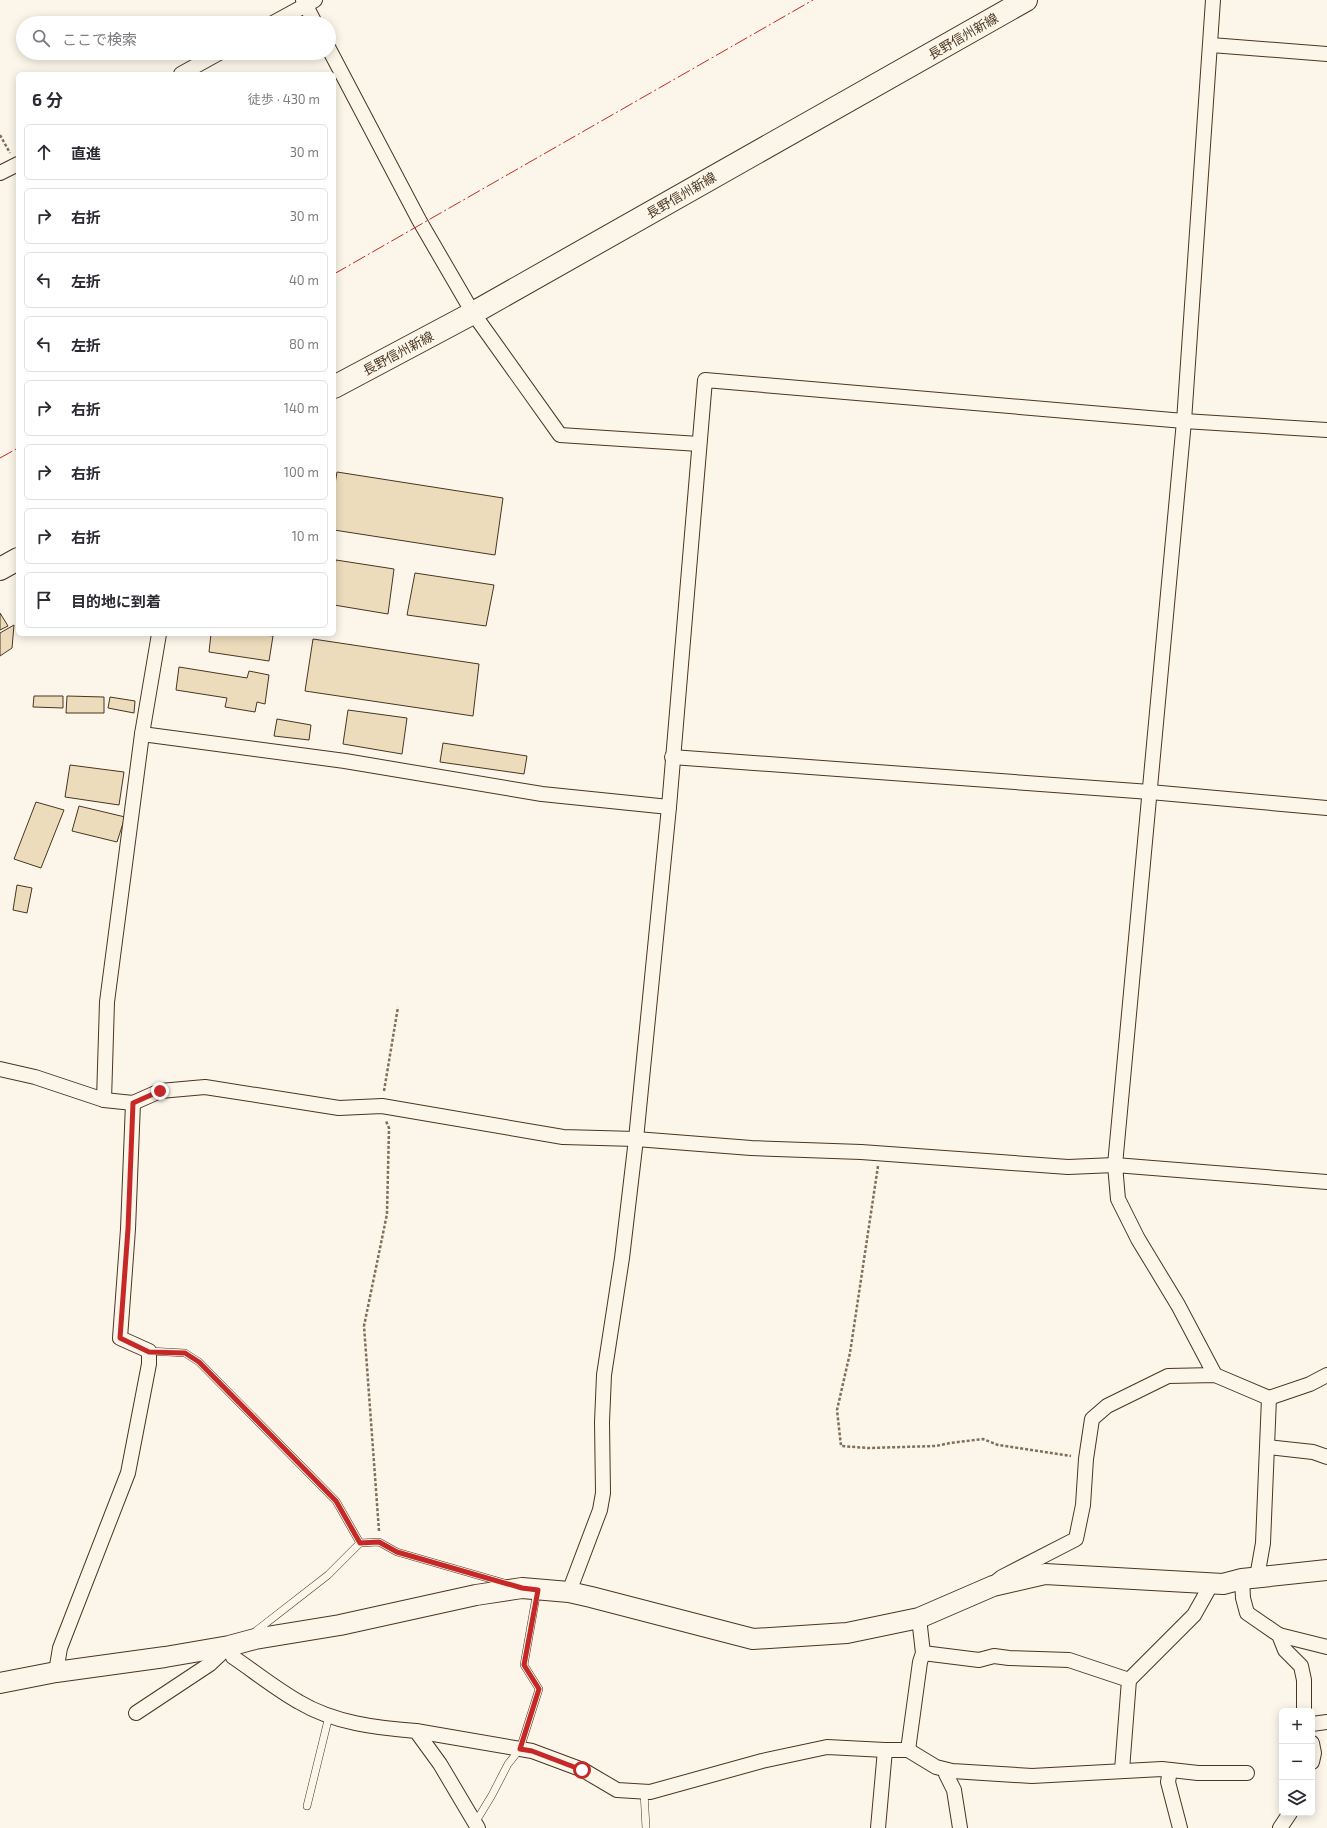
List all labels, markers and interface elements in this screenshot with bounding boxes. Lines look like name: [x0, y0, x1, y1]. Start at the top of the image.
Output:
street label: 長野信州新線: [925, 10, 1001, 62]
search box: [16, 16, 336, 60]
icon: search: [30, 27, 52, 49]
text: ここで検索: [62, 30, 137, 48]
text: 6 分: [32, 89, 63, 109]
text: 徒歩 · 430 m: [248, 91, 320, 107]
icon: ahead: [33, 141, 55, 163]
text: 直進: [71, 144, 101, 162]
text: 30 m: [290, 144, 319, 160]
street label: 長野信州新線: [643, 169, 719, 221]
icon: right: [33, 205, 55, 227]
text: 右折: [71, 208, 101, 226]
text: 30 m: [290, 208, 319, 224]
icon: left: [33, 269, 55, 291]
text: 左折: [71, 272, 101, 290]
text: 40 m: [289, 272, 319, 288]
street label: 長野信州新線: [360, 328, 436, 378]
icon: left: [33, 333, 55, 355]
text: 左折: [71, 336, 101, 354]
text: 80 m: [289, 336, 319, 352]
icon: right: [33, 397, 55, 419]
text: 右折: [71, 400, 101, 418]
text: 140 m: [284, 400, 319, 416]
icon: right: [33, 461, 55, 483]
text: 右折: [71, 464, 101, 482]
text: 100 m: [284, 464, 319, 480]
icon: right: [33, 525, 55, 547]
text: 右折: [71, 528, 101, 546]
text: 10 m: [292, 528, 319, 544]
icon: arrive: [33, 589, 55, 611]
text: 目的地に到着: [71, 592, 161, 610]
route end: [151, 1082, 169, 1100]
map controls: [1279, 1708, 1315, 1816]
button: +: [1279, 1708, 1315, 1744]
button: −: [1279, 1744, 1315, 1780]
route start: [573, 1761, 591, 1779]
button: layers: [1279, 1780, 1315, 1816]

